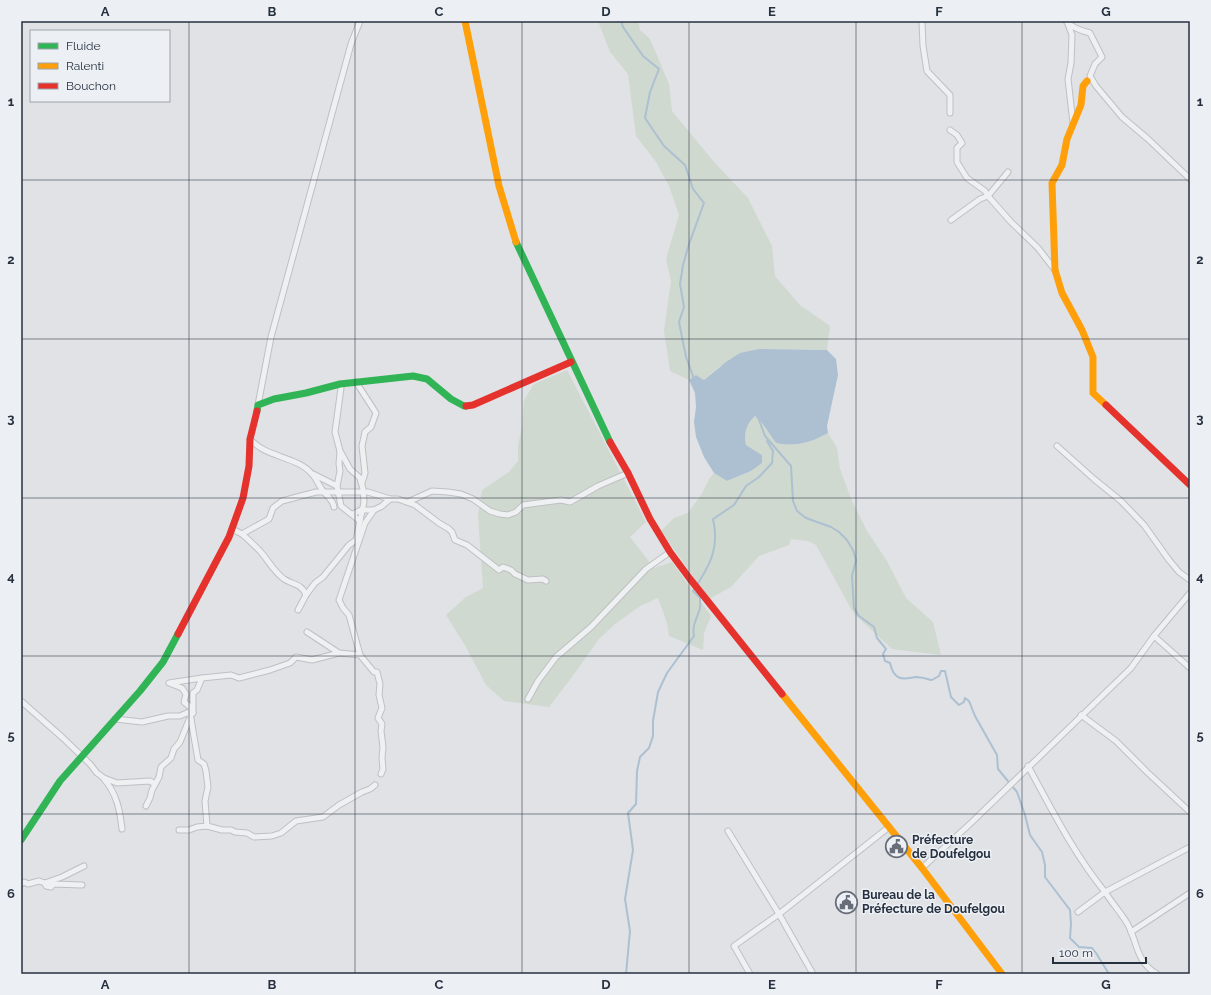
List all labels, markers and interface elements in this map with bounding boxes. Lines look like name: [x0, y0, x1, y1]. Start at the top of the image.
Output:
text: A: [101, 4, 110, 19]
text: B: [268, 4, 277, 19]
text: C: [435, 4, 444, 19]
text: D: [601, 4, 611, 19]
text: E: [768, 4, 776, 19]
text: F: [935, 4, 943, 19]
text: G: [1101, 4, 1111, 19]
legend: [30, 30, 170, 102]
text: Fluide: [66, 39, 101, 53]
text: Ralenti: [66, 59, 104, 73]
text: Bouchon: [66, 79, 116, 93]
text: 1: [8, 94, 15, 109]
text: 1: [1197, 94, 1204, 109]
text: 2: [7, 252, 15, 267]
text: 2: [1196, 252, 1204, 267]
text: 3: [7, 411, 15, 426]
text: 3: [1196, 411, 1204, 426]
text: 4: [7, 569, 15, 584]
text: 4: [1196, 569, 1204, 584]
text: 5: [7, 728, 15, 743]
text: 5: [1196, 728, 1204, 743]
place label: Préfecture de Doufelgou: [912, 833, 991, 861]
public building icon: Préfecture de Doufelgou: [884, 834, 910, 860]
text: 6: [7, 886, 15, 901]
text: 6: [1196, 886, 1204, 901]
place label: Bureau de la Préfecture de Doufelgou: [862, 888, 1005, 916]
public building icon: Bureau de la Préfecture de Doufelgou: [834, 889, 860, 915]
scale bar: [1053, 939, 1146, 965]
text: 100 m: [1059, 946, 1093, 960]
text: A: [101, 977, 110, 992]
text: B: [268, 977, 277, 992]
text: C: [435, 977, 444, 992]
text: D: [601, 977, 611, 992]
text: E: [768, 977, 776, 992]
text: F: [935, 977, 943, 992]
text: G: [1101, 977, 1111, 992]

